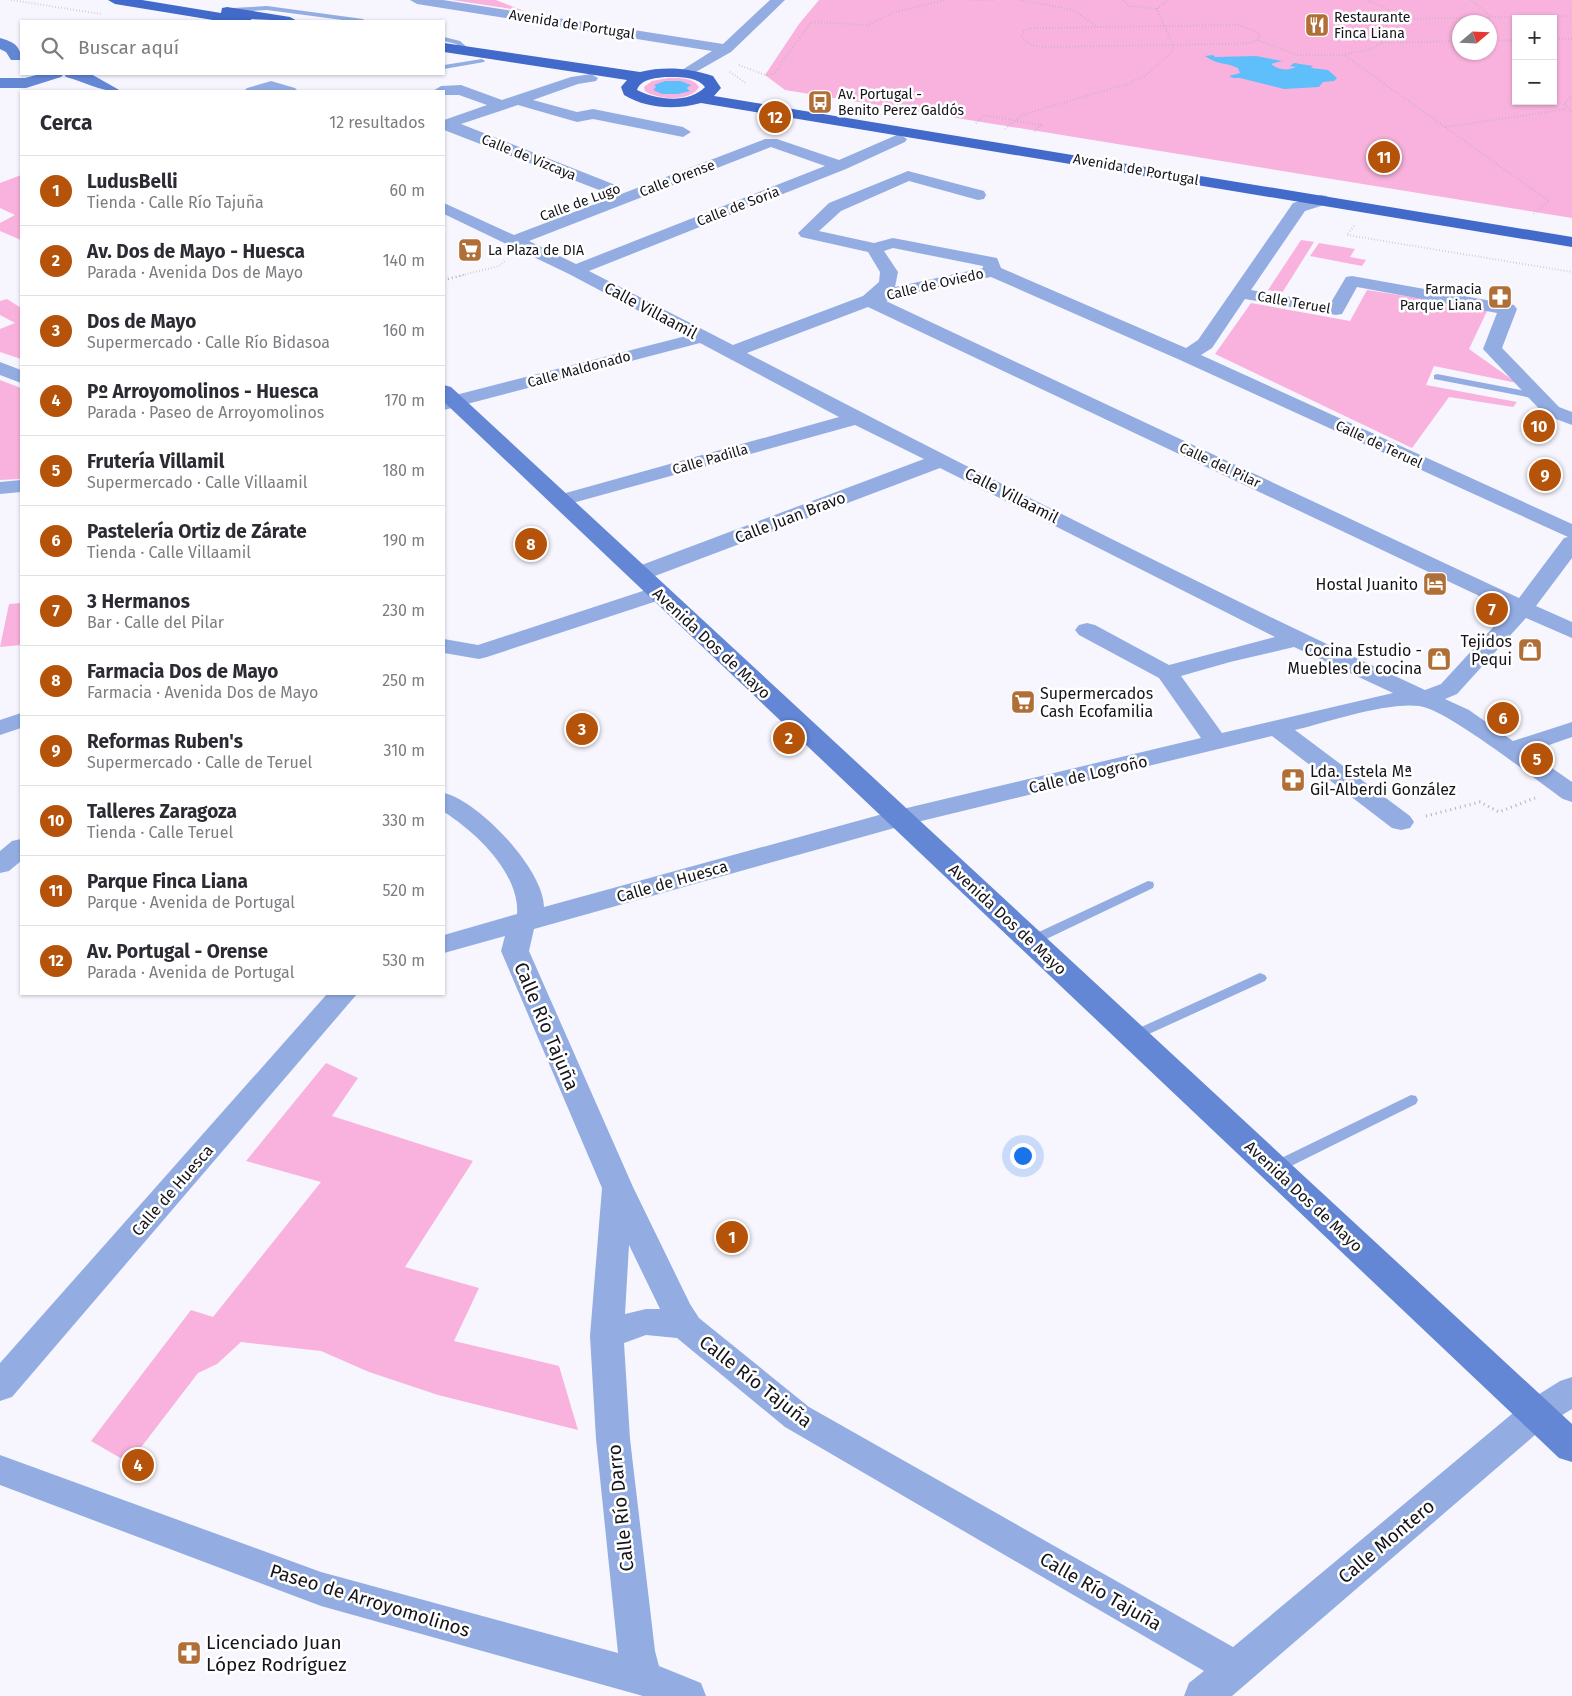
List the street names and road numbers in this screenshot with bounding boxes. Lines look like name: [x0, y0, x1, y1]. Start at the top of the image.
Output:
street label: Avenida de Portugal: [508, 6, 636, 43]
street label: Calle de Vizcaya: [479, 131, 579, 184]
street label: Avenida de Portugal: [1072, 150, 1200, 189]
street label: Calle Orense: [637, 156, 717, 201]
street label: Calle de Lugo: [538, 180, 623, 225]
street label: Calle de Soria: [694, 183, 782, 230]
street label: Calle de Oviedo: [885, 265, 985, 304]
street label: Calle Villaamil: [601, 278, 701, 343]
street label: Calle Teruel: [1256, 288, 1332, 317]
street label: Calle Maldonado: [526, 348, 633, 391]
street label: Calle de Teruel: [1333, 417, 1425, 472]
street label: Calle del Pilar: [1176, 439, 1264, 492]
street label: Calle Padilla: [670, 441, 750, 478]
street label: Calle Villaamil: [962, 464, 1062, 527]
street label: Calle Juan Bravo: [732, 488, 848, 547]
street label: Avenida Dos de Mayo: [649, 584, 774, 703]
street label: Calle de Logroño: [1027, 752, 1149, 797]
street label: Calle de Huesca: [614, 857, 730, 906]
street label: Avenida Dos de Mayo: [945, 860, 1070, 979]
street label: Calle Río Tajuña: [509, 959, 584, 1094]
street label: Avenida Dos de Mayo: [1241, 1137, 1366, 1256]
street label: Calle de Huesca: [128, 1141, 217, 1240]
street label: Calle Río Tajuña: [695, 1330, 817, 1433]
street label: Calle Río Darro: [602, 1443, 639, 1573]
street label: Calle Montero: [1333, 1494, 1439, 1588]
street label: Calle Río Tajuña: [1036, 1547, 1166, 1636]
street label: Paseo de Arroyomolinos: [267, 1559, 473, 1642]

